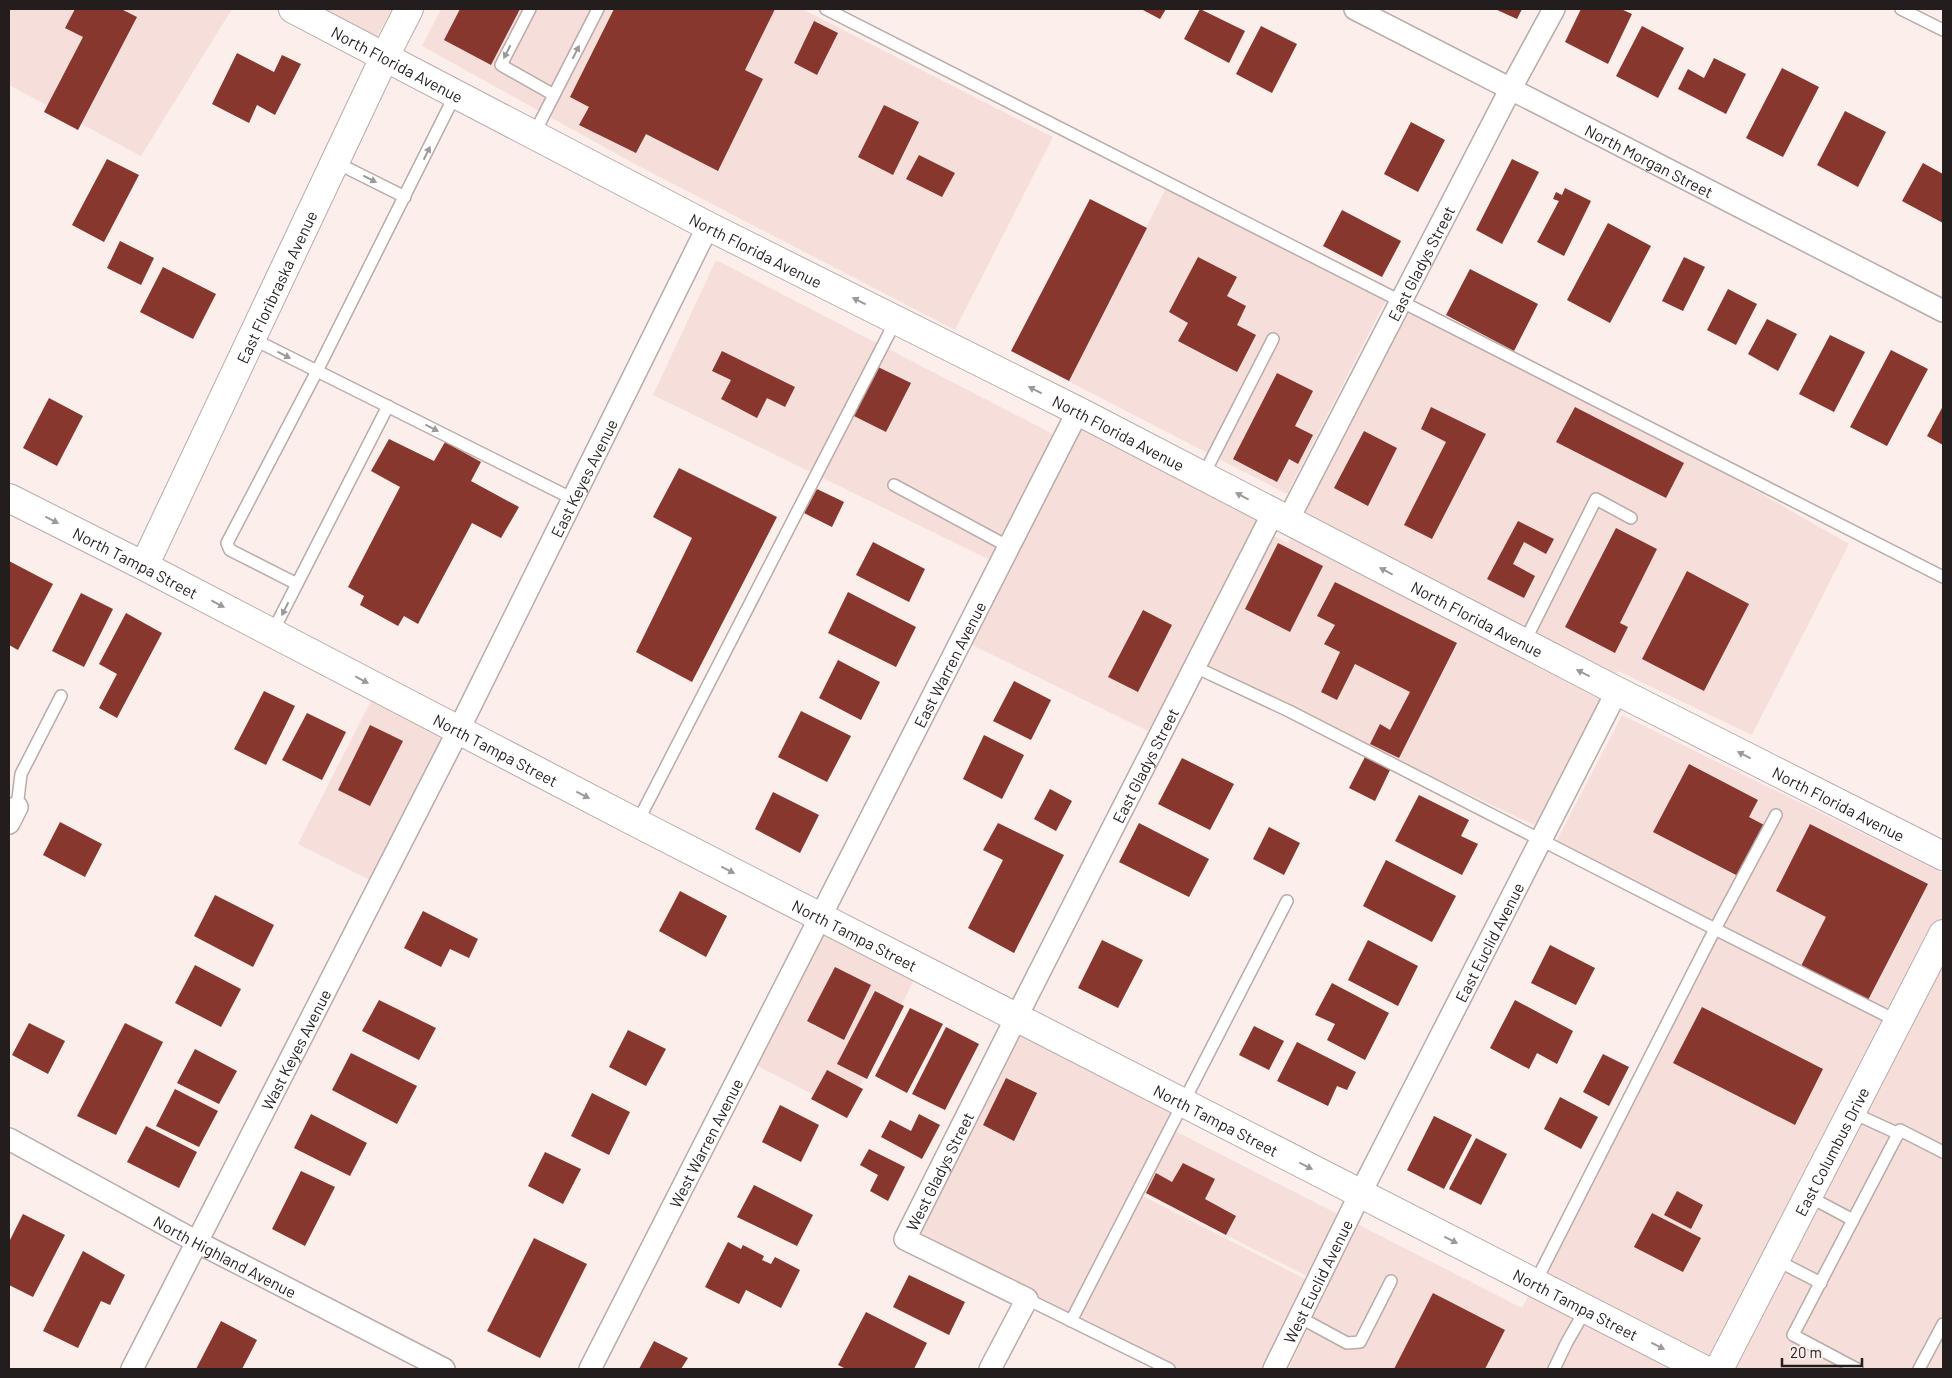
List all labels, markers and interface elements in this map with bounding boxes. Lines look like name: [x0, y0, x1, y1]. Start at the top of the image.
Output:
street label: North Florida Avenue: [329, 21, 467, 106]
one-way arrow: [503, 45, 511, 59]
one-way arrow: [572, 45, 580, 59]
street label: North Morgan Street: [1582, 119, 1717, 201]
one-way arrow: [423, 146, 431, 161]
one-way arrow: [363, 175, 377, 183]
street label: East Gladys Street: [1383, 203, 1458, 324]
street label: East Floribraska Avenue: [232, 207, 320, 366]
street label: North Florida Avenue: [687, 209, 825, 291]
one-way arrow: [851, 297, 866, 306]
one-way arrow: [277, 351, 291, 359]
one-way arrow: [1028, 386, 1042, 394]
street label: North Florida Avenue: [1050, 390, 1188, 474]
street label: East Keyes Avenue: [546, 415, 621, 540]
one-way arrow: [424, 424, 439, 432]
one-way arrow: [1235, 492, 1249, 500]
one-way arrow: [45, 516, 59, 524]
street label: North Tampa Street: [70, 522, 201, 602]
one-way arrow: [1379, 567, 1394, 575]
street label: North Florida Avenue: [1408, 576, 1546, 660]
street label: East Warren Avenue: [909, 598, 989, 730]
one-way arrow: [211, 600, 225, 609]
one-way arrow: [281, 601, 289, 616]
one-way arrow: [1576, 669, 1590, 677]
one-way arrow: [354, 676, 369, 684]
street label: East Gladys Street: [1107, 705, 1182, 826]
street label: North Tampa Street: [431, 709, 561, 790]
one-way arrow: [1736, 751, 1751, 759]
street label: North Florida Avenue: [1770, 762, 1908, 845]
one-way arrow: [576, 791, 591, 799]
one-way arrow: [721, 866, 735, 874]
street label: East Euclid Avenue: [1450, 879, 1527, 1005]
street label: North Tampa Street: [789, 895, 920, 974]
street label: Wast Keyes Avenue: [257, 986, 334, 1113]
street label: West Warren Avenue: [664, 1075, 746, 1211]
street label: North Tampa Street: [1151, 1080, 1282, 1160]
street label: East Columbus Drive: [1790, 1084, 1872, 1219]
street label: West Gladys Street: [901, 1109, 977, 1234]
one-way arrow: [1299, 1162, 1313, 1170]
street label: North Highland Avenue: [151, 1211, 300, 1301]
street label: West Euclid Avenue: [1279, 1216, 1356, 1346]
one-way arrow: [1444, 1236, 1458, 1244]
street label: North Tampa Street: [1510, 1264, 1641, 1344]
scale bar: [1782, 1336, 1862, 1368]
one-way arrow: [1651, 1342, 1665, 1350]
text: 20 m: [1790, 1343, 1822, 1361]

